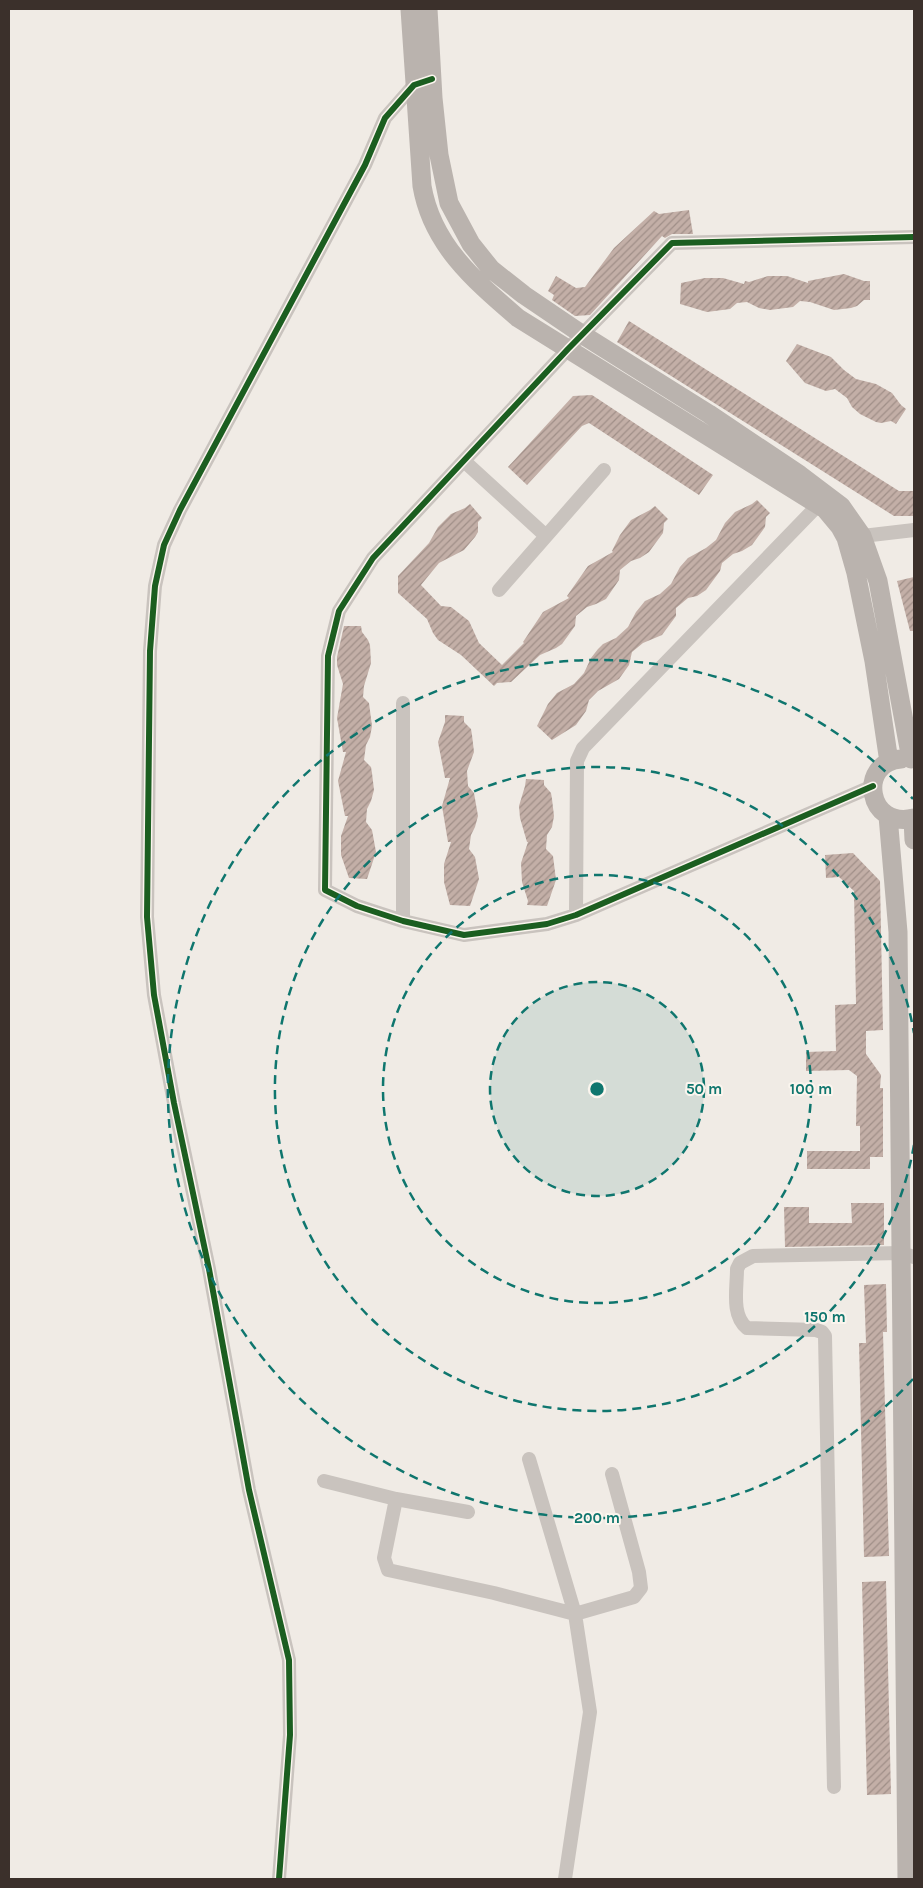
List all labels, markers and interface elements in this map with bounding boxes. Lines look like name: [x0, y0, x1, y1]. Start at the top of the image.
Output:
centre of rings: [588, 1080, 606, 1098]
text: 50 m: [686, 1080, 722, 1098]
text: 100 m: [790, 1080, 832, 1098]
text: 150 m: [804, 1308, 846, 1326]
text: 200 m: [574, 1509, 620, 1527]

